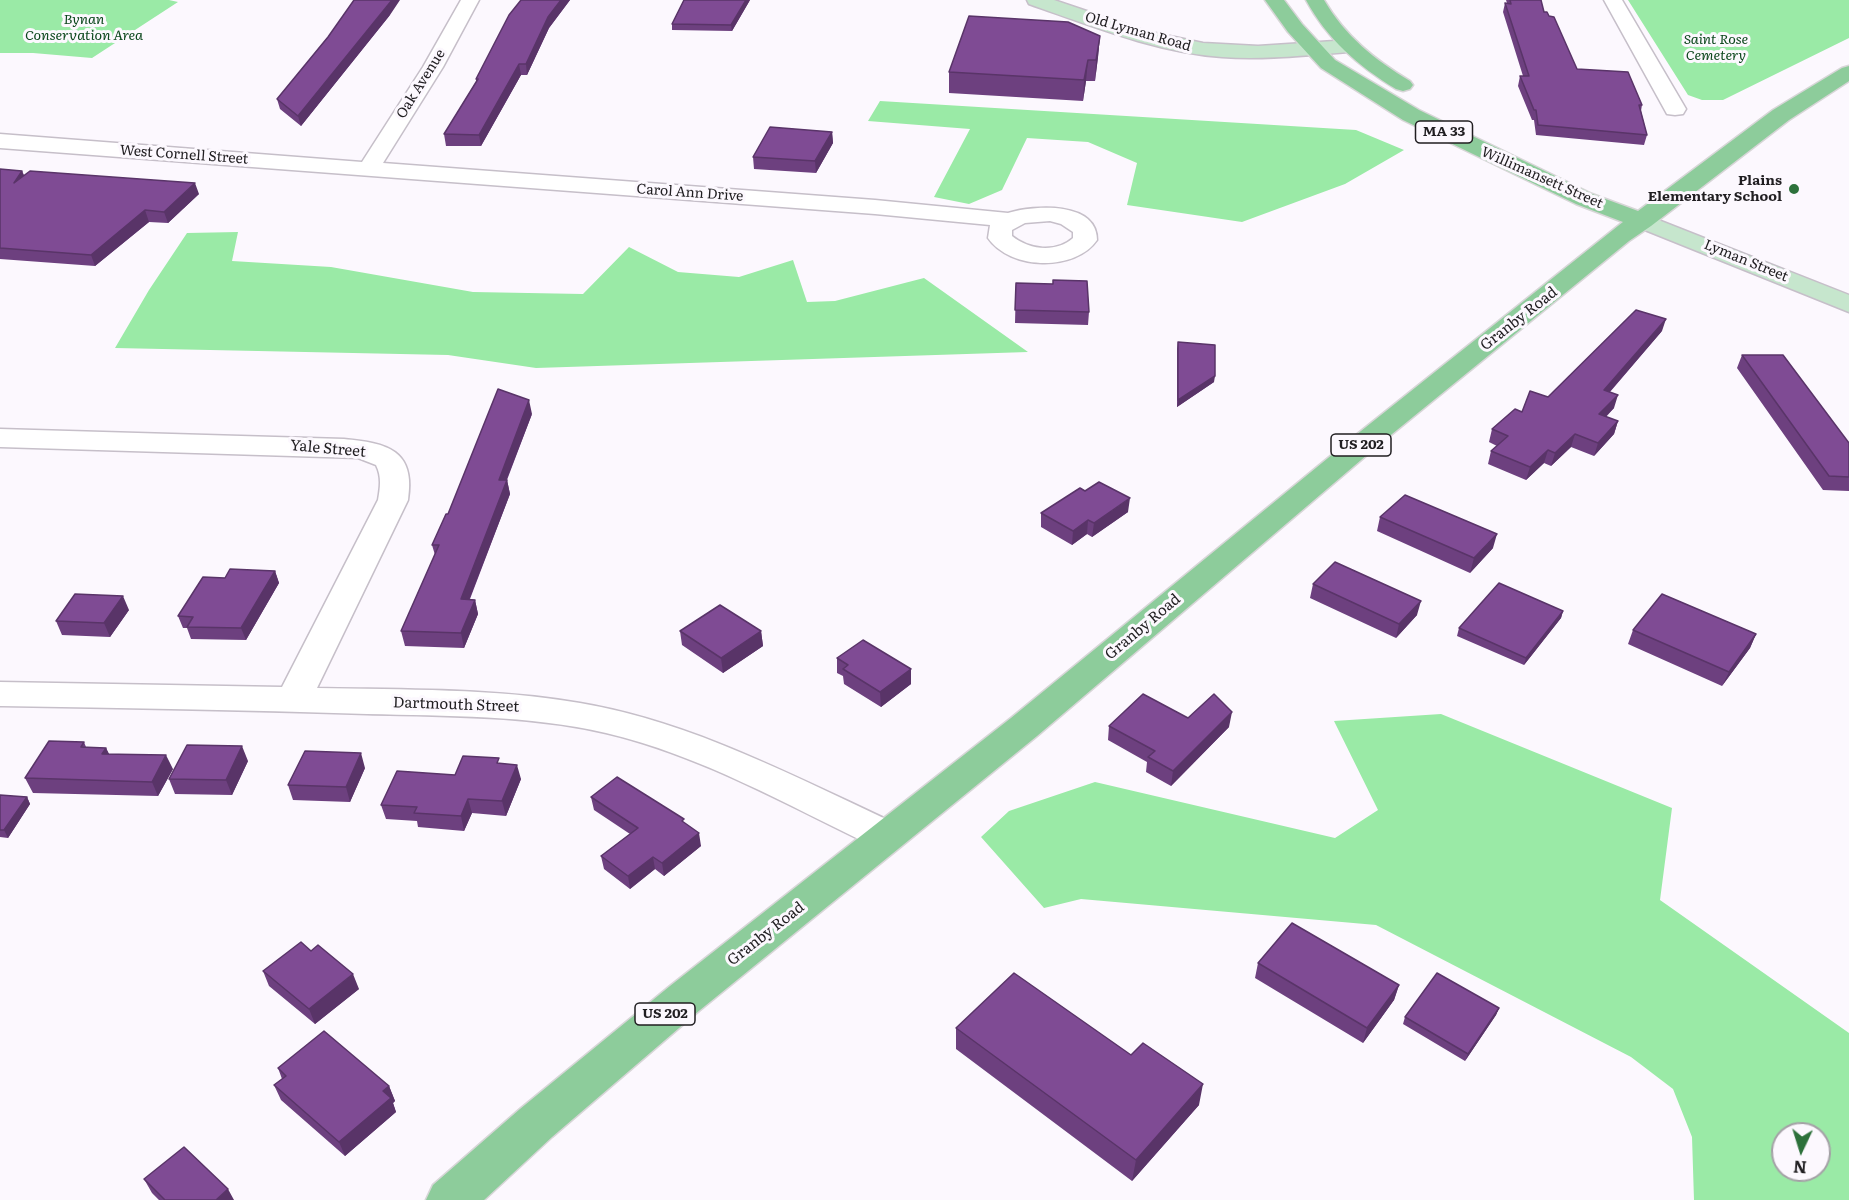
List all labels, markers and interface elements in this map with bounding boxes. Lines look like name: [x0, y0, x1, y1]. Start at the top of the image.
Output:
street label: Old Lyman Road: [1083, 9, 1193, 55]
park label: Bynan Conservation Area: [25, 12, 143, 44]
park label: Saint Rose Cemetery: [1684, 32, 1748, 64]
street label: Oak Avenue: [393, 46, 449, 122]
road number: MA 33: [1416, 121, 1472, 143]
street label: West Cornell Street: [119, 142, 249, 168]
street label: Willimansett Street: [1479, 144, 1605, 212]
place label: Plains Elementary School: [1648, 173, 1782, 206]
street label: Carol Ann Drive: [636, 181, 744, 205]
marker: Plains Elementary School: [1787, 182, 1801, 196]
street label: Lyman Street: [1702, 237, 1790, 285]
street label: Granby Road: [1477, 283, 1561, 355]
road number: US 202: [1331, 434, 1391, 456]
street label: Yale Street: [289, 437, 367, 461]
street label: Granby Road: [1102, 590, 1184, 664]
street label: Dartmouth Street: [393, 694, 519, 716]
street label: Granby Road: [724, 898, 808, 970]
road number: US 202: [635, 1003, 695, 1025]
north arrow: [1771, 1122, 1831, 1182]
text: N: [1792, 1156, 1807, 1180]

